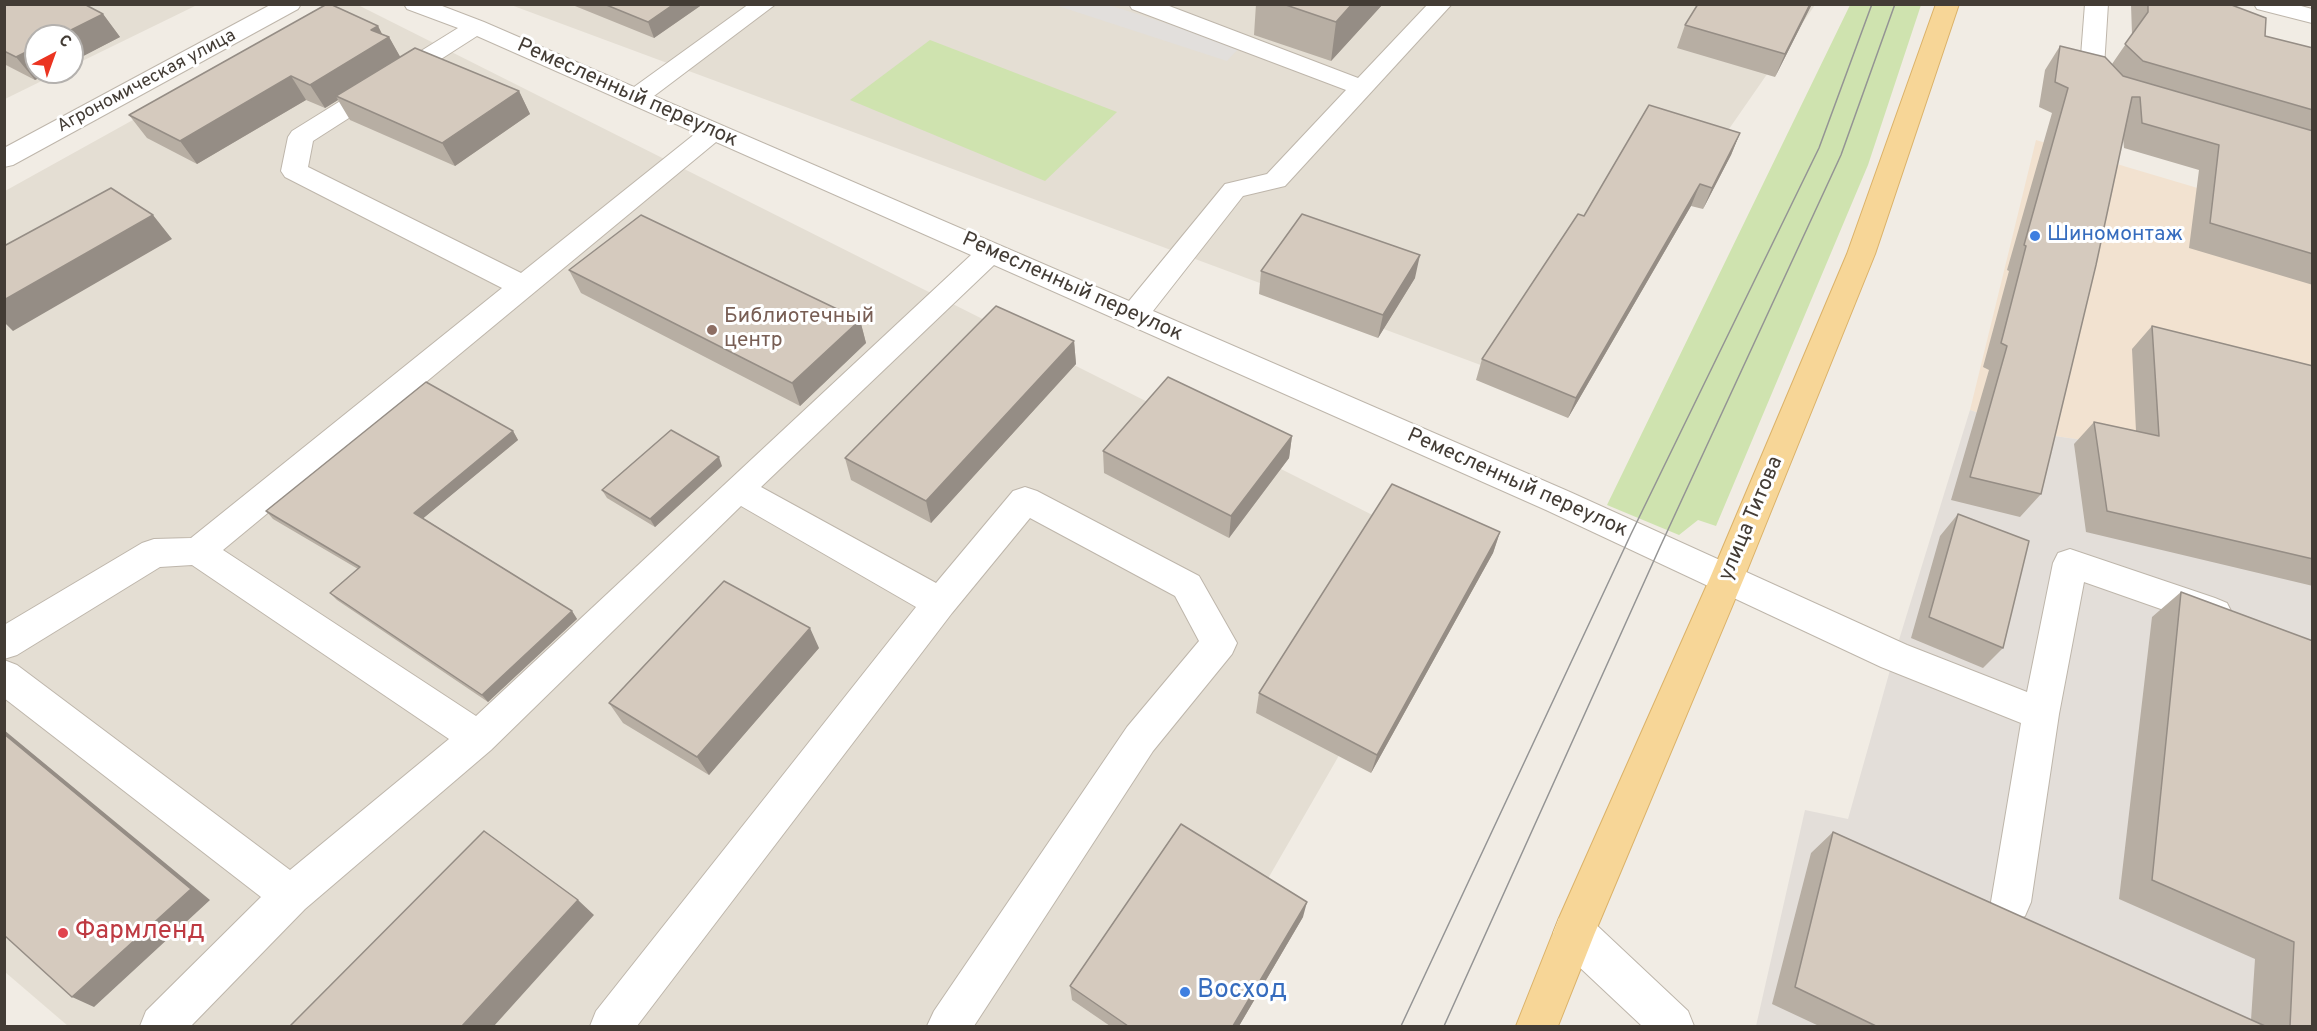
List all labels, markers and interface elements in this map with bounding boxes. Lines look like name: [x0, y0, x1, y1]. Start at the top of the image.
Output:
north arrow: [24, 24, 84, 84]
street label: Агрономическая улица: [54, 26, 240, 138]
text: С: [54, 31, 75, 53]
street label: Ремесленный переулок: [513, 34, 741, 154]
place label: Шиномонтаж: [2047, 223, 2183, 249]
street label: Ремесленный переулок: [958, 228, 1186, 348]
marker: Шиномонтаж: [2028, 229, 2042, 243]
place label: Библиотечный центр: [724, 305, 874, 355]
marker: Библиотечный центр: [705, 323, 719, 337]
street label: Ремесленный переулок: [1403, 424, 1631, 544]
street label: улица Титова: [1715, 453, 1789, 585]
place label: Фармленд: [75, 917, 205, 949]
marker: Фармленд: [56, 926, 70, 940]
place label: Восход: [1197, 976, 1287, 1008]
marker: Восход: [1178, 985, 1192, 999]

